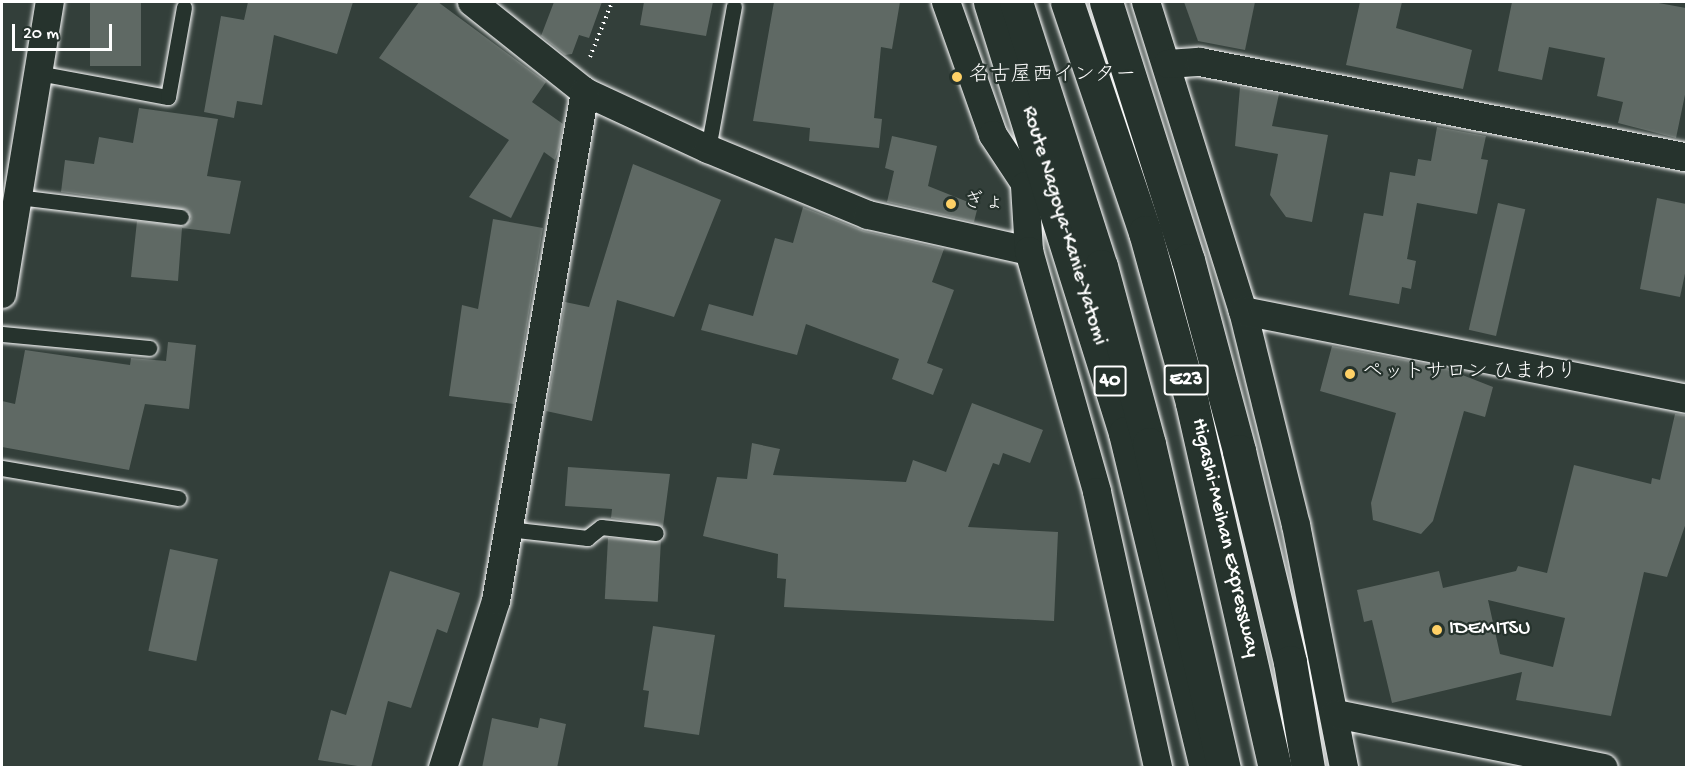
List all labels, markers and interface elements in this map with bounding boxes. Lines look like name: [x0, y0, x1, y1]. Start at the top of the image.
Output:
scale bar: [15, 12, 116, 50]
text: 20 m: [23, 24, 59, 45]
place label: 名古屋西インター: [969, 64, 1137, 90]
marker: 名古屋西インター: [950, 70, 964, 84]
street label: Route Nagoya-Kanie-Yatomi: [1015, 104, 1111, 348]
place label: ぎょ: [963, 191, 1005, 217]
marker: ぎょ: [944, 197, 958, 211]
place label: ペットサロン ひまわり: [1362, 361, 1577, 387]
road number: E23: [1164, 363, 1208, 397]
road number: 40: [1094, 364, 1126, 398]
marker: ペットサロン ひまわり: [1343, 367, 1357, 381]
street label: Higashi-Meihan Expressway: [1184, 416, 1264, 660]
place label: IDEMITSU: [1449, 617, 1530, 643]
marker: IDEMITSU: [1430, 623, 1444, 637]

